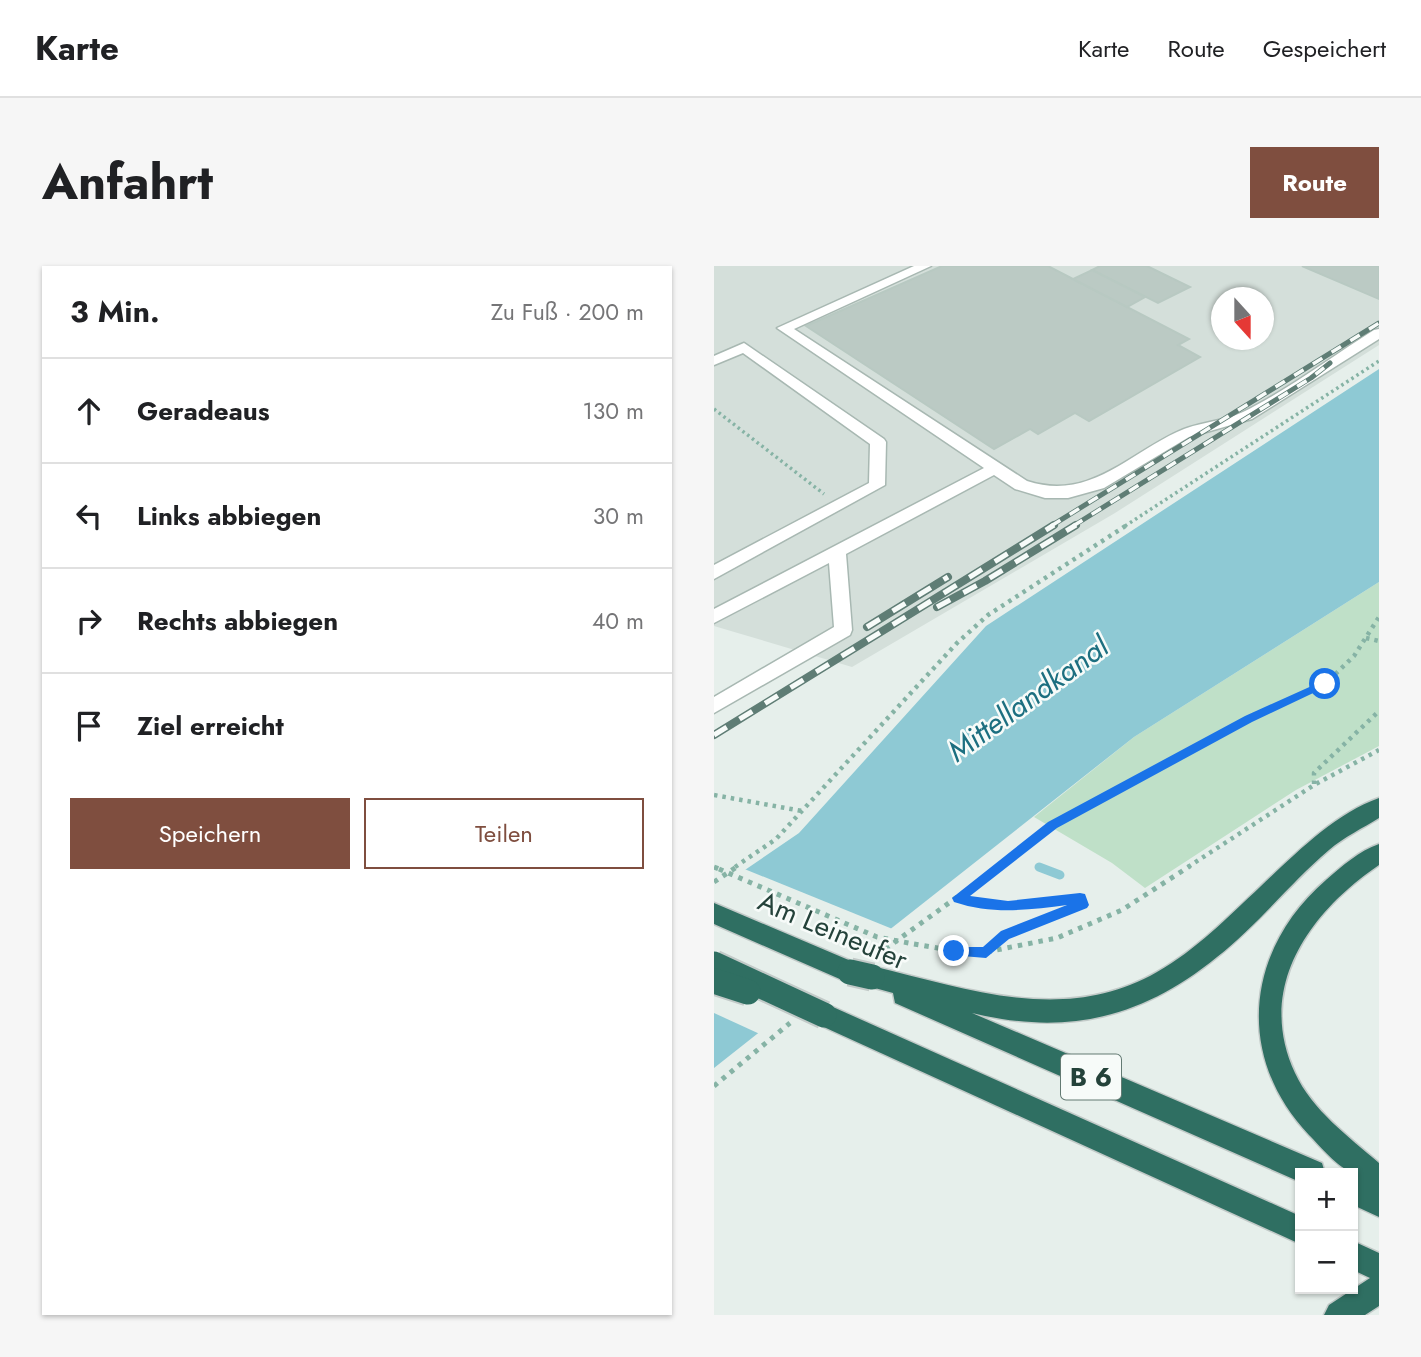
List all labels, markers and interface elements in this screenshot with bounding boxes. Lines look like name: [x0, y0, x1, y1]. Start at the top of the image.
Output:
text: Karte: [35, 25, 119, 72]
text: Karte: [1078, 31, 1129, 66]
text: Route: [1167, 31, 1225, 66]
text: Gespeichert: [1263, 31, 1386, 66]
text: Anfahrt: [42, 147, 213, 217]
button: Route: [1250, 147, 1379, 218]
north arrow: [1211, 287, 1274, 350]
text: 3 Min.: [70, 290, 160, 333]
text: Zu Fuß · 200 m: [491, 295, 644, 329]
icon: ahead: [70, 392, 108, 430]
text: Geradeaus: [137, 392, 270, 430]
text: 130 m: [582, 394, 644, 428]
icon: left: [70, 497, 108, 535]
text: Links abbiegen: [137, 497, 321, 535]
text: 30 m: [593, 499, 644, 533]
icon: right: [70, 602, 108, 640]
text: Rechts abbiegen: [137, 602, 338, 640]
text: 40 m: [592, 604, 644, 638]
water label: Mittellandkanal: [938, 625, 1118, 772]
route start: [1309, 668, 1340, 699]
icon: arrive: [70, 707, 108, 745]
text: Ziel erreicht: [137, 707, 284, 745]
button: Speichern: [70, 798, 350, 869]
button: Teilen: [364, 798, 644, 869]
street label: Am Leineufer: [752, 881, 914, 981]
route end: [938, 935, 969, 966]
road number: B 6: [1061, 1055, 1121, 1100]
map controls: [1295, 1168, 1358, 1294]
button: +: [1295, 1168, 1358, 1231]
button: −: [1295, 1231, 1358, 1294]

